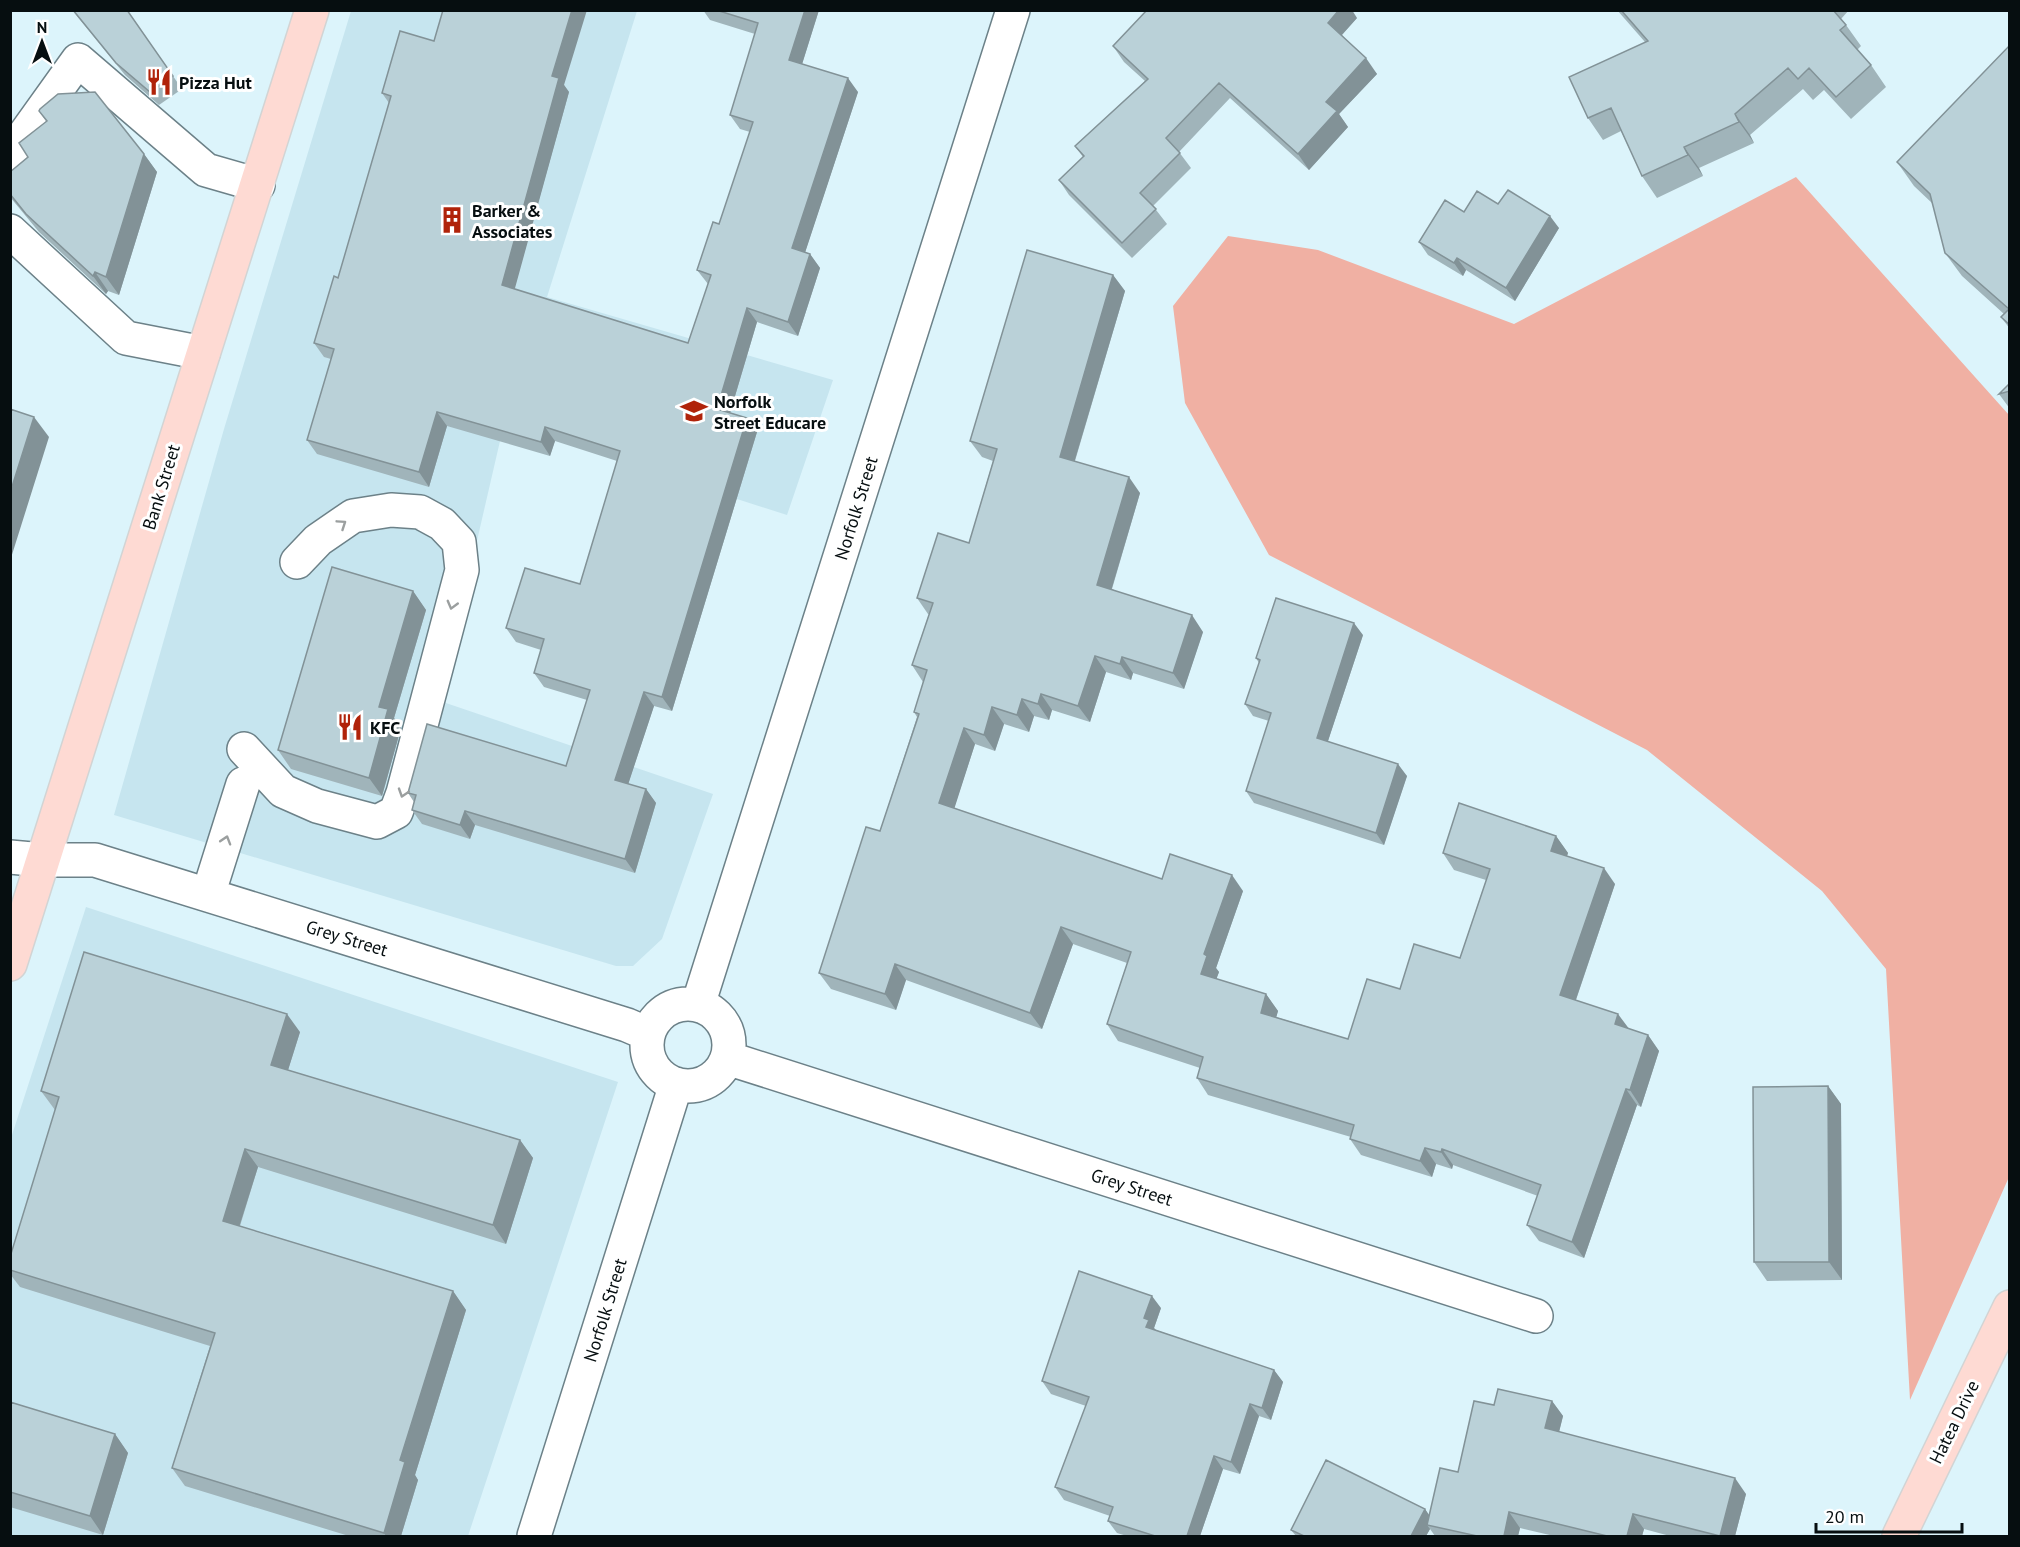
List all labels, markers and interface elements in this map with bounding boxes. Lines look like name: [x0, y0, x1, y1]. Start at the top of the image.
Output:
north arrow: [12, 12, 72, 72]
text: N: [37, 17, 47, 37]
restaurant icon: Pizza Hut: [144, 67, 174, 97]
place label: Pizza Hut: [179, 71, 253, 94]
place label: Barker & Associates: [472, 199, 553, 243]
building icon: Barker & Associates: [437, 205, 467, 235]
place label: Norfolk Street Educare: [714, 390, 826, 434]
school or university icon: Norfolk Street Educare: [679, 396, 709, 426]
street label: Bank Street: [137, 441, 185, 533]
street label: Norfolk Street: [829, 453, 883, 563]
one-way arrow: [335, 520, 346, 531]
one-way arrow: [447, 599, 460, 609]
restaurant icon: KFC: [335, 712, 365, 742]
place label: KFC: [370, 716, 400, 739]
one-way arrow: [397, 787, 410, 798]
one-way arrow: [219, 835, 231, 846]
street label: Grey Street: [303, 915, 391, 961]
street label: Grey Street: [1088, 1163, 1176, 1211]
street label: Norfolk Street: [578, 1255, 632, 1365]
street label: Hatea Drive: [1924, 1376, 1984, 1468]
scale bar: [1816, 1496, 1962, 1534]
text: 20 m: [1825, 1505, 1864, 1528]

